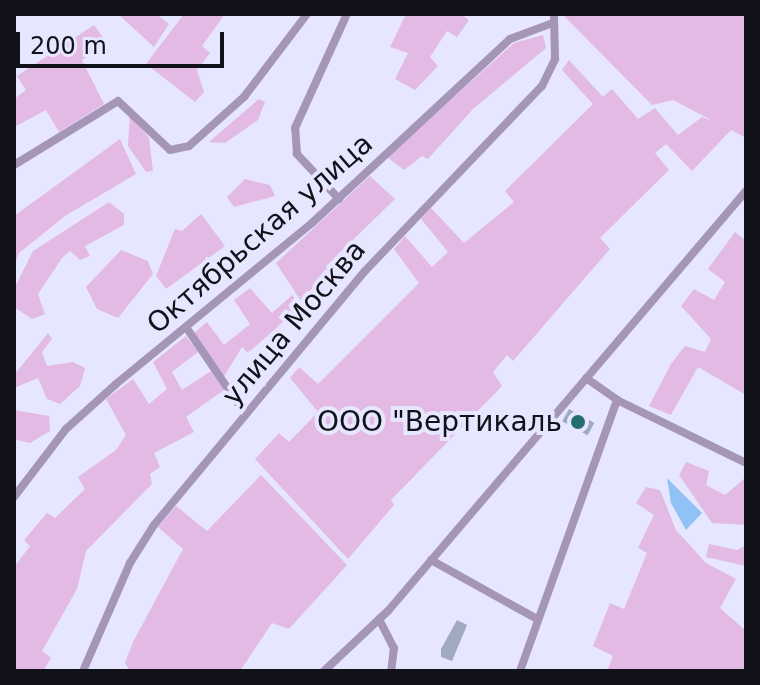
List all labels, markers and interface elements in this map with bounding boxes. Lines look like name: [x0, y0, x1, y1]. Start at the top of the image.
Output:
scale bar: [20, 16, 228, 66]
text: 200 m: [30, 32, 107, 60]
street label: Октябрьская улица: [140, 127, 380, 341]
street label: улица Москва: [215, 234, 373, 412]
place label: ООО "Вертикаль: [317, 405, 562, 439]
marker: ООО "Вертикаль: [569, 413, 587, 431]

